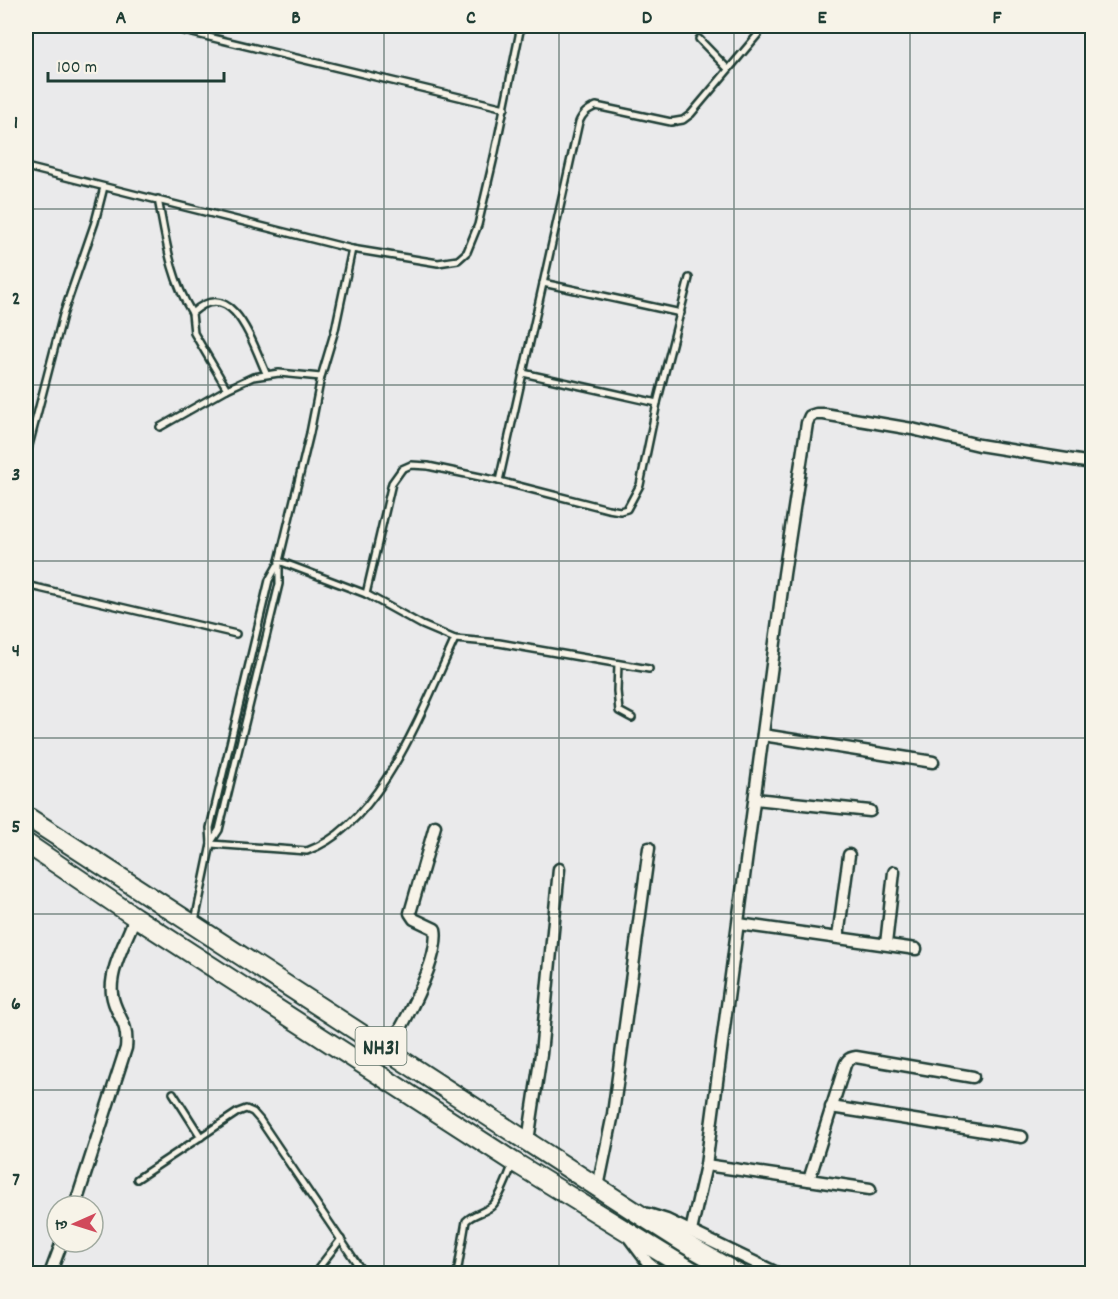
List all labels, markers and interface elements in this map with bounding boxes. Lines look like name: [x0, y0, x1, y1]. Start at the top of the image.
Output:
text: A: [116, 5, 127, 33]
text: B: [291, 5, 301, 33]
text: C: [466, 5, 476, 33]
text: D: [642, 5, 653, 33]
text: E: [817, 5, 827, 33]
text: F: [993, 5, 1003, 33]
scale bar: [48, 45, 224, 83]
text: 100 m: [57, 56, 97, 81]
text: 1: [14, 110, 18, 138]
text: 2: [12, 286, 20, 314]
text: 3: [12, 462, 20, 490]
text: 4: [12, 638, 20, 666]
text: 5: [11, 814, 21, 842]
text: 6: [11, 991, 21, 1019]
road number: NH31: [356, 1027, 406, 1065]
text: 7: [12, 1167, 20, 1195]
north arrow: [45, 1194, 105, 1254]
text: उ: [51, 1219, 74, 1231]

